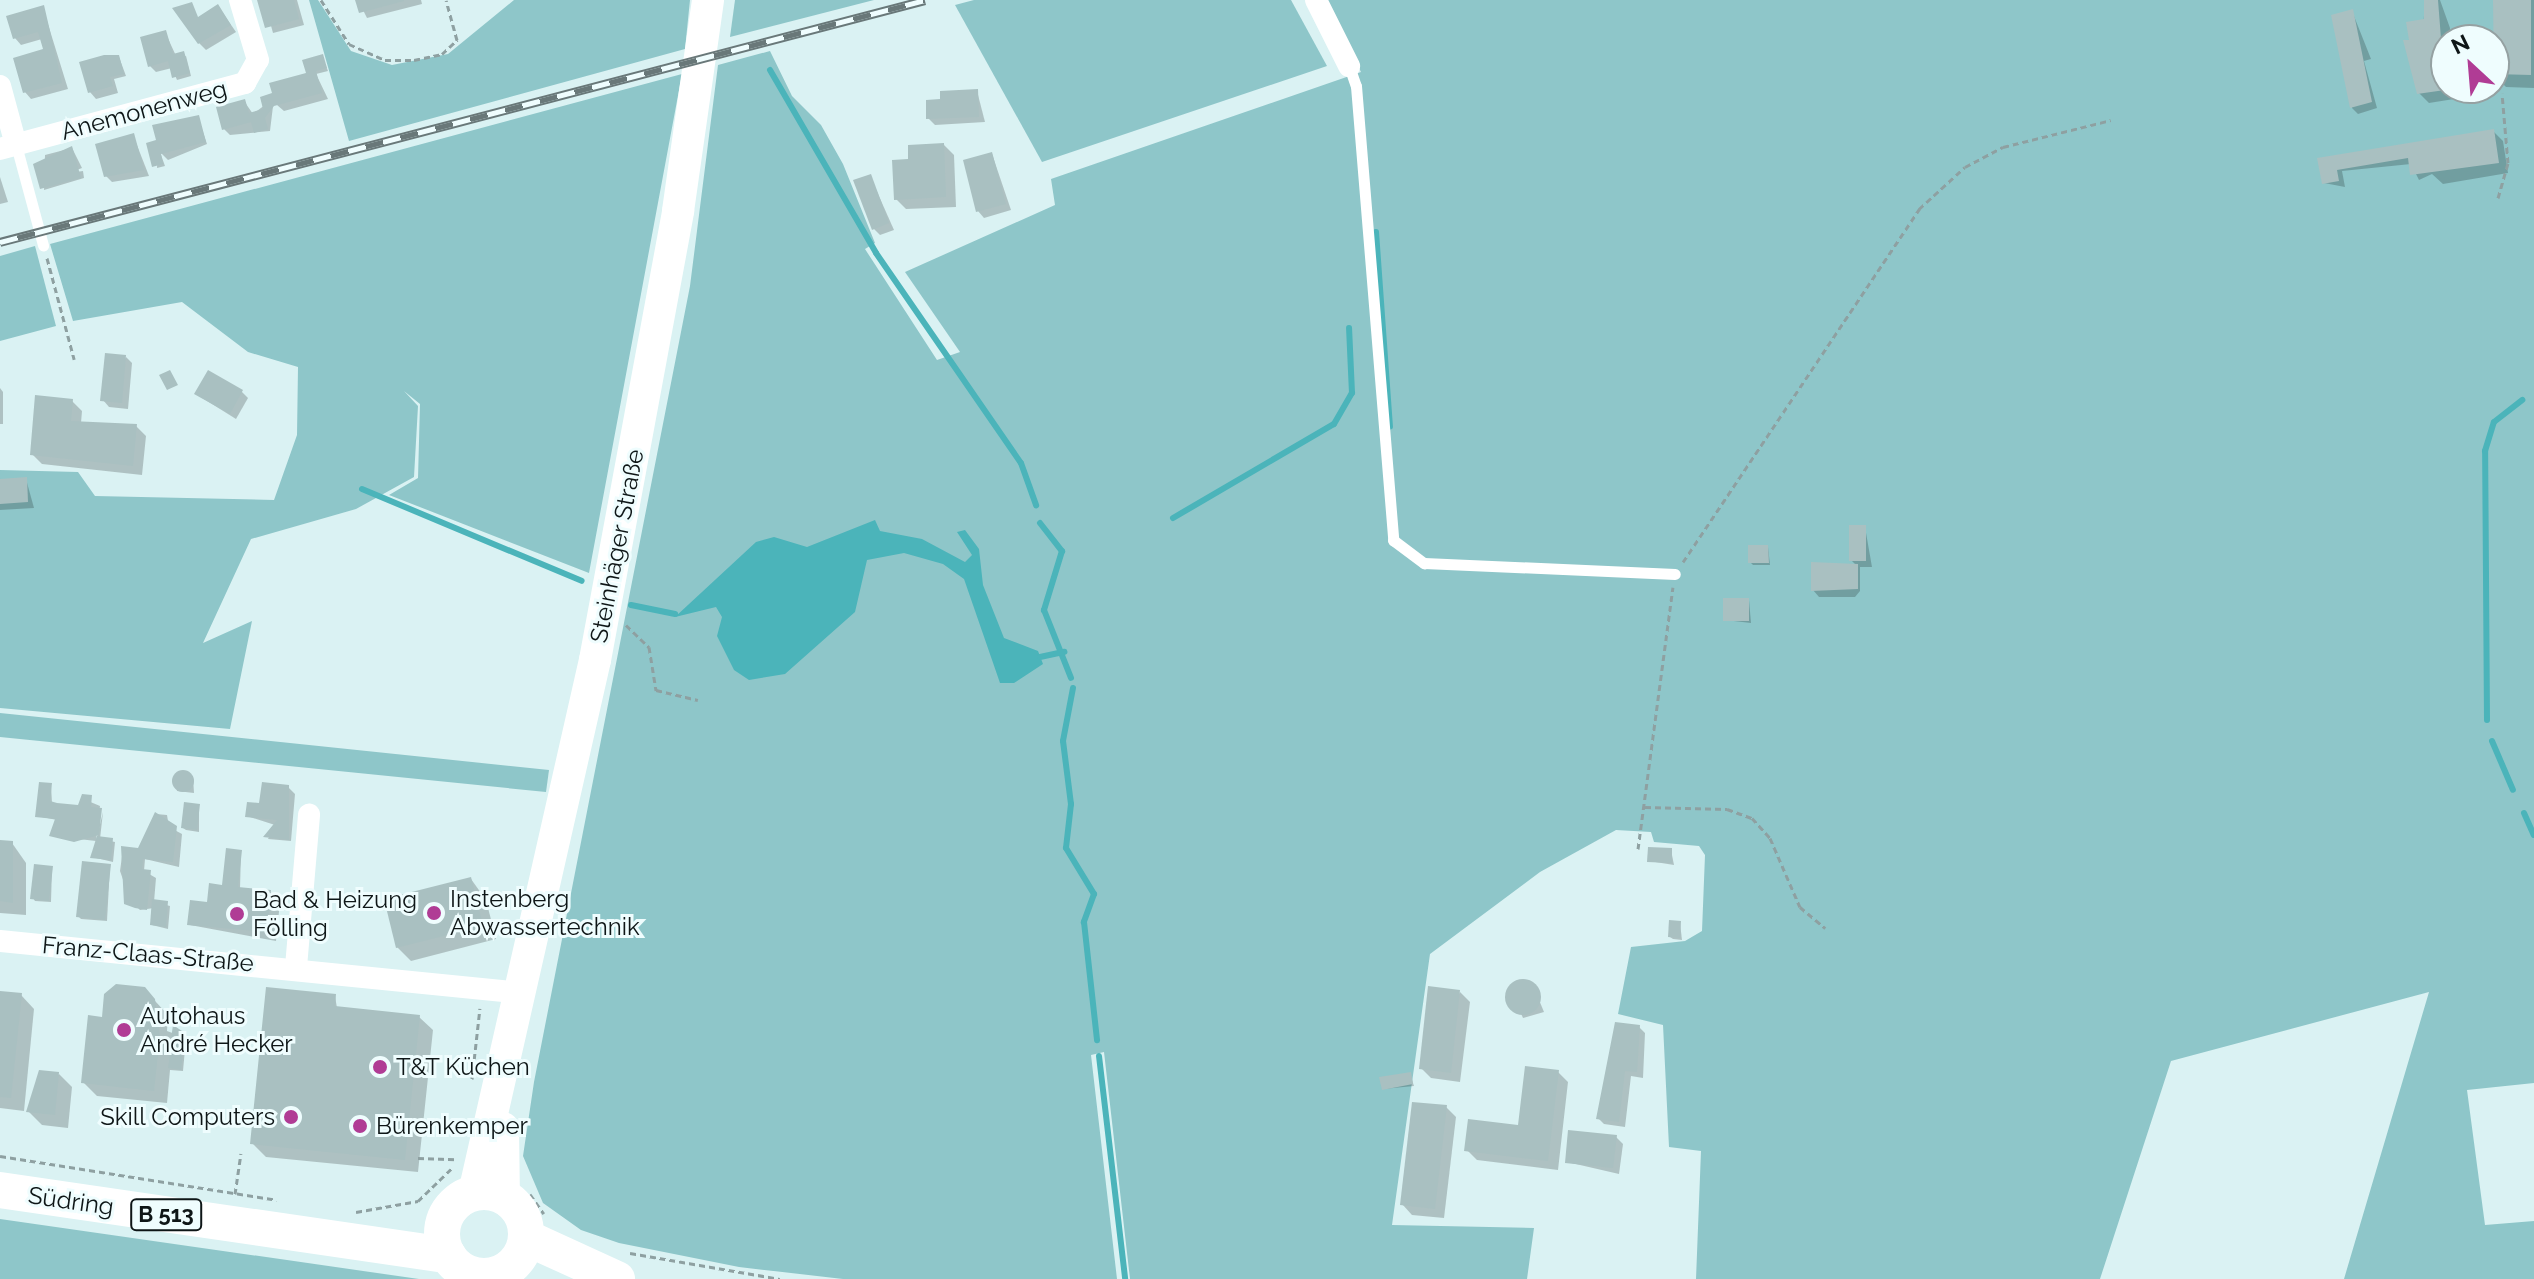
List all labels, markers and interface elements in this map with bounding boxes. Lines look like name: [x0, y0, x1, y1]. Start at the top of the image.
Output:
north arrow: [2430, 24, 2510, 104]
text: N: [2447, 29, 2474, 60]
street label: Anemonenweg: [58, 74, 230, 146]
street label: Steinhäger Straße: [584, 446, 650, 646]
place label: Instenberg Abwassertechnik: [450, 885, 640, 941]
place label: Bad & Heizung Fölling: [253, 886, 417, 942]
marker: Instenberg Abwassertechnik: [425, 904, 443, 922]
marker: Bad & Heizung Fölling: [228, 905, 246, 923]
street label: Franz-Claas-Straße: [41, 930, 255, 978]
place label: Autohaus André Hecker: [140, 1002, 293, 1058]
marker: Autohaus André Hecker: [115, 1021, 133, 1039]
place label: T&T Küchen: [396, 1053, 530, 1081]
marker: T&T Küchen: [371, 1058, 389, 1076]
place label: Skill Computers: [100, 1103, 275, 1131]
marker: Skill Computers: [282, 1108, 300, 1126]
place label: Bürenkemper: [376, 1112, 528, 1140]
marker: Bürenkemper: [351, 1117, 369, 1135]
street label: Südring: [26, 1181, 116, 1221]
road number: B 513: [130, 1197, 202, 1233]

